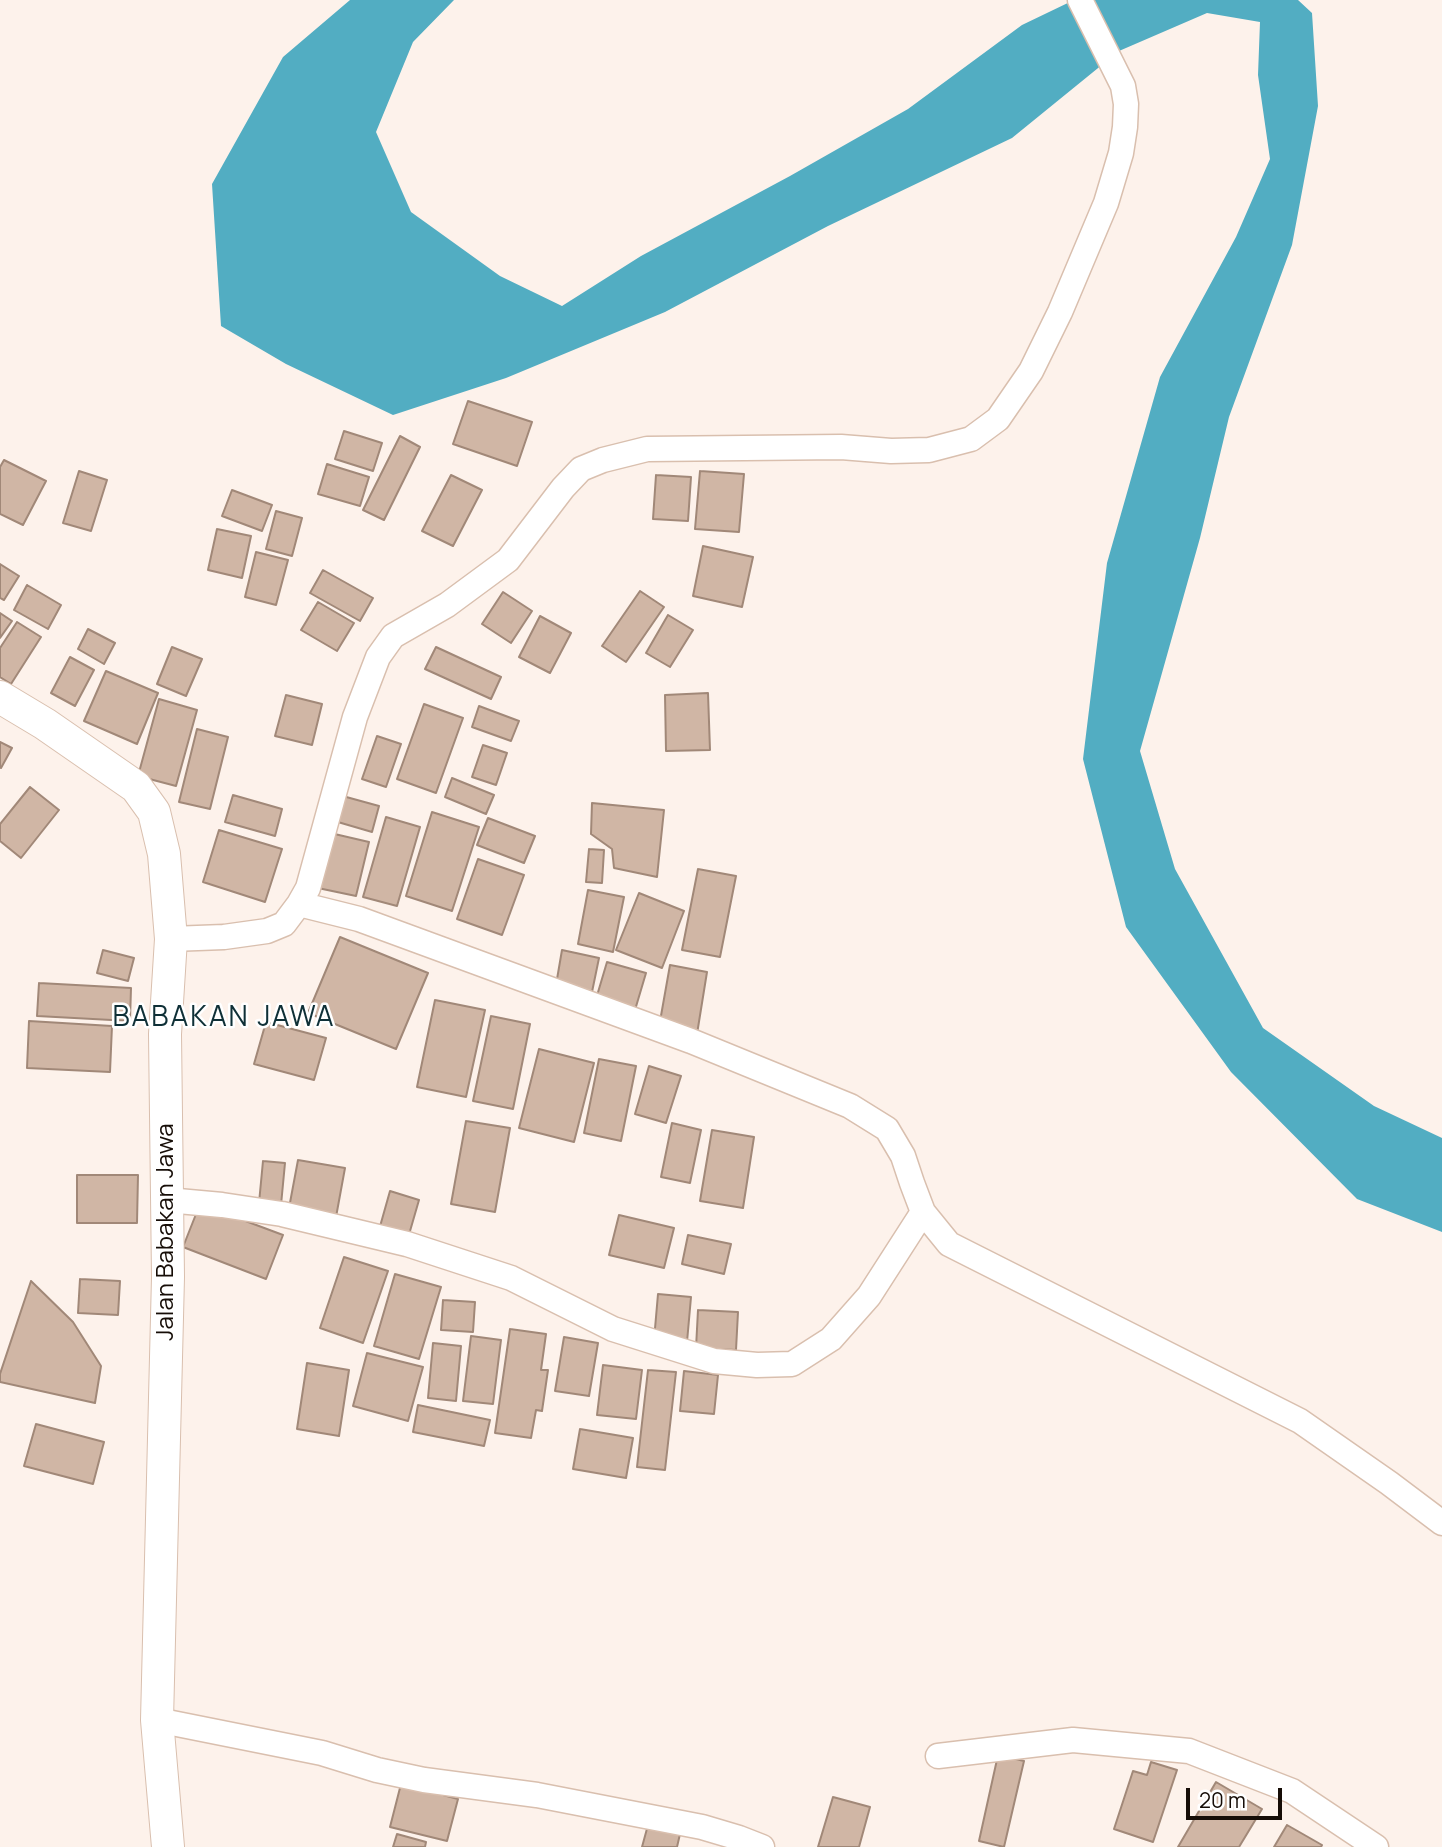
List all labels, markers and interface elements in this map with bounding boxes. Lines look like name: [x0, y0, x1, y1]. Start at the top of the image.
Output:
district label: BABAKAN JAWA: [114, 1001, 334, 1035]
street label: Jalan Babakan Jawa: [152, 1123, 180, 1341]
scale bar: [1190, 1773, 1286, 1817]
text: 20 m: [1199, 1786, 1246, 1814]

